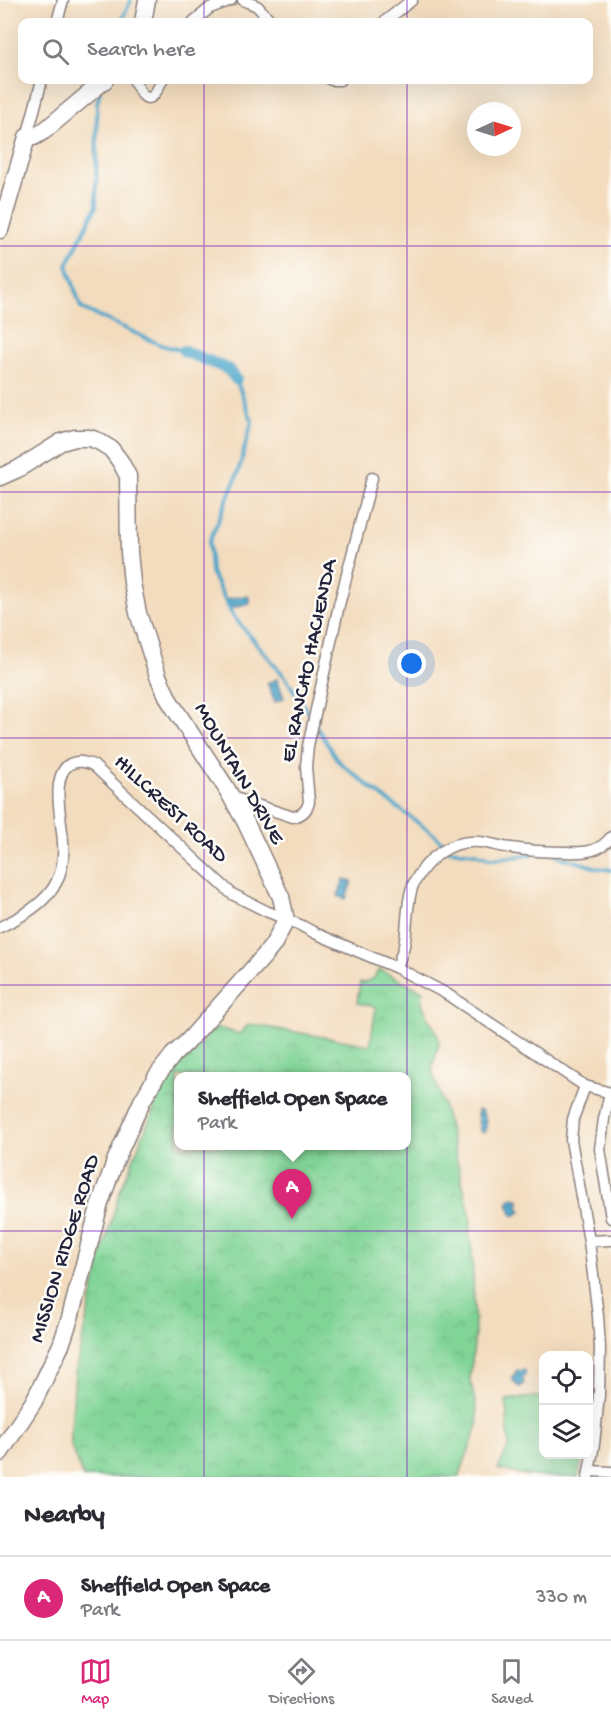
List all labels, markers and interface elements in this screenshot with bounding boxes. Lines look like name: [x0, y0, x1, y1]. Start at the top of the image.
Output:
search box: [18, 18, 593, 84]
icon: search: [39, 35, 72, 68]
text: Search here: [87, 38, 195, 64]
north arrow: [467, 102, 521, 156]
street label: EL RANCHO HACIENDA: [276, 556, 344, 765]
your location: [397, 649, 426, 678]
street label: MOUNTAIN DRIVE: [187, 699, 290, 850]
street label: HILLCREST ROAD: [107, 750, 233, 870]
popup: [174, 1072, 411, 1150]
text: Sheffield Open Space: [198, 1087, 387, 1113]
text: Park: [198, 1113, 236, 1136]
street label: MISSION RIDGE ROAD: [25, 1151, 107, 1346]
pin: A: [272, 1170, 312, 1219]
map controls: [539, 1351, 593, 1459]
button: locate: [539, 1351, 593, 1405]
button: layers: [539, 1405, 593, 1459]
text: Nearby: [24, 1501, 105, 1532]
text: Sheffield Open Space: [81, 1574, 270, 1600]
text: A: [38, 1587, 49, 1610]
text: 330 m: [536, 1587, 587, 1610]
text: Park: [81, 1600, 119, 1623]
tab: Map: [79, 1655, 112, 1710]
tab: Directions: [269, 1655, 334, 1710]
tab: Saved: [491, 1655, 532, 1710]

